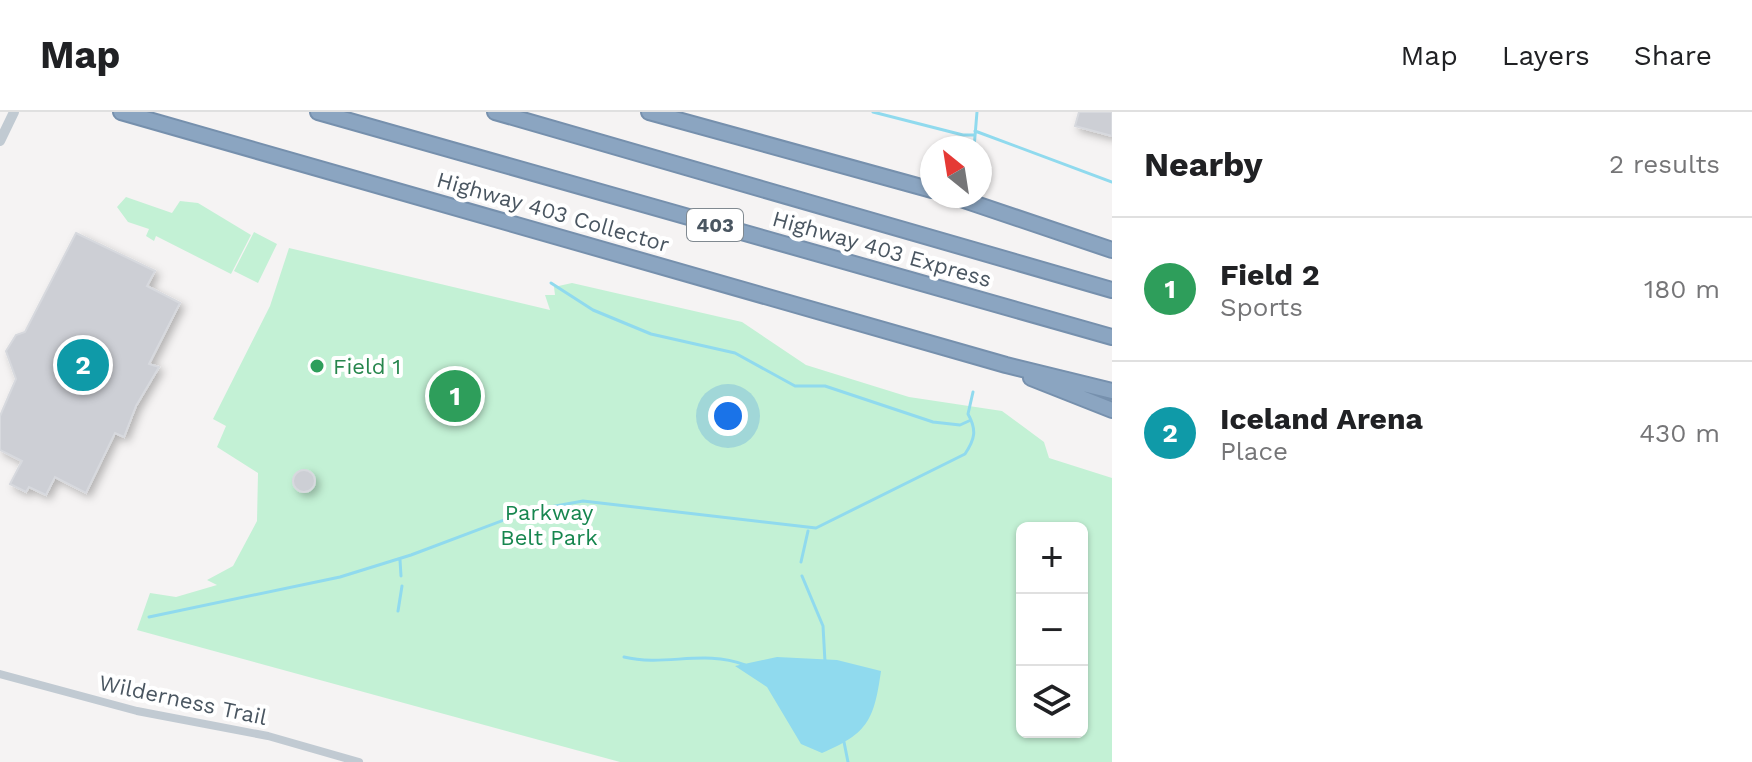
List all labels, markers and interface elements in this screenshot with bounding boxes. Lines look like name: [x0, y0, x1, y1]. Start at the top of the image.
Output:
text: Map: [40, 33, 120, 77]
text: Map: [1401, 39, 1458, 72]
text: Layers: [1502, 39, 1590, 72]
text: Share: [1634, 39, 1712, 72]
north arrow: [920, 136, 992, 208]
text: Nearby: [1144, 144, 1263, 184]
text: 2 results: [1609, 149, 1720, 179]
street label: Highway 403 Collector: [434, 167, 672, 257]
street label: Highway 403 Express: [770, 206, 994, 292]
road number: 403: [687, 209, 743, 241]
text: Field 2: [1220, 257, 1320, 292]
text: 1: [1164, 274, 1176, 304]
text: 180 m: [1644, 274, 1720, 304]
text: Sports: [1220, 292, 1303, 322]
pin: 2: [57, 335, 109, 395]
place label: Field 1: [333, 354, 401, 379]
marker: Field 1: [308, 357, 326, 375]
pin: 1: [429, 366, 481, 426]
your location: [708, 396, 748, 436]
text: Iceland Arena: [1220, 401, 1423, 436]
text: 2: [1162, 418, 1178, 448]
text: 430 m: [1639, 418, 1720, 448]
text: Place: [1220, 436, 1288, 466]
park label: Parkway Belt Park: [500, 500, 598, 550]
map controls: [1016, 522, 1088, 738]
button: +: [1016, 522, 1088, 594]
button: −: [1016, 594, 1088, 666]
button: layers: [1016, 666, 1088, 738]
street label: Wilderness Trail: [97, 670, 270, 730]

